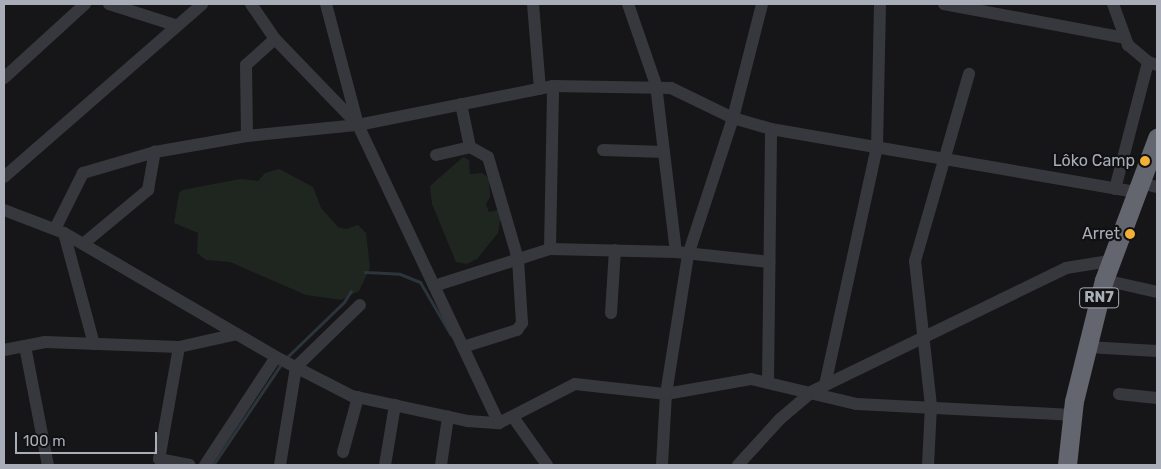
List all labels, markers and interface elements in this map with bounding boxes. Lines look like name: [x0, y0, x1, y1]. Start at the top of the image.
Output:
place label: Lôko Camp: [1053, 151, 1135, 171]
marker: Lôko Camp: [1139, 155, 1151, 167]
place label: Arret: [1082, 224, 1120, 244]
marker: Arret: [1124, 228, 1136, 240]
road number: RN7: [1079, 286, 1119, 310]
scale bar: [18, 422, 160, 454]
text: 100 m: [23, 432, 65, 450]

